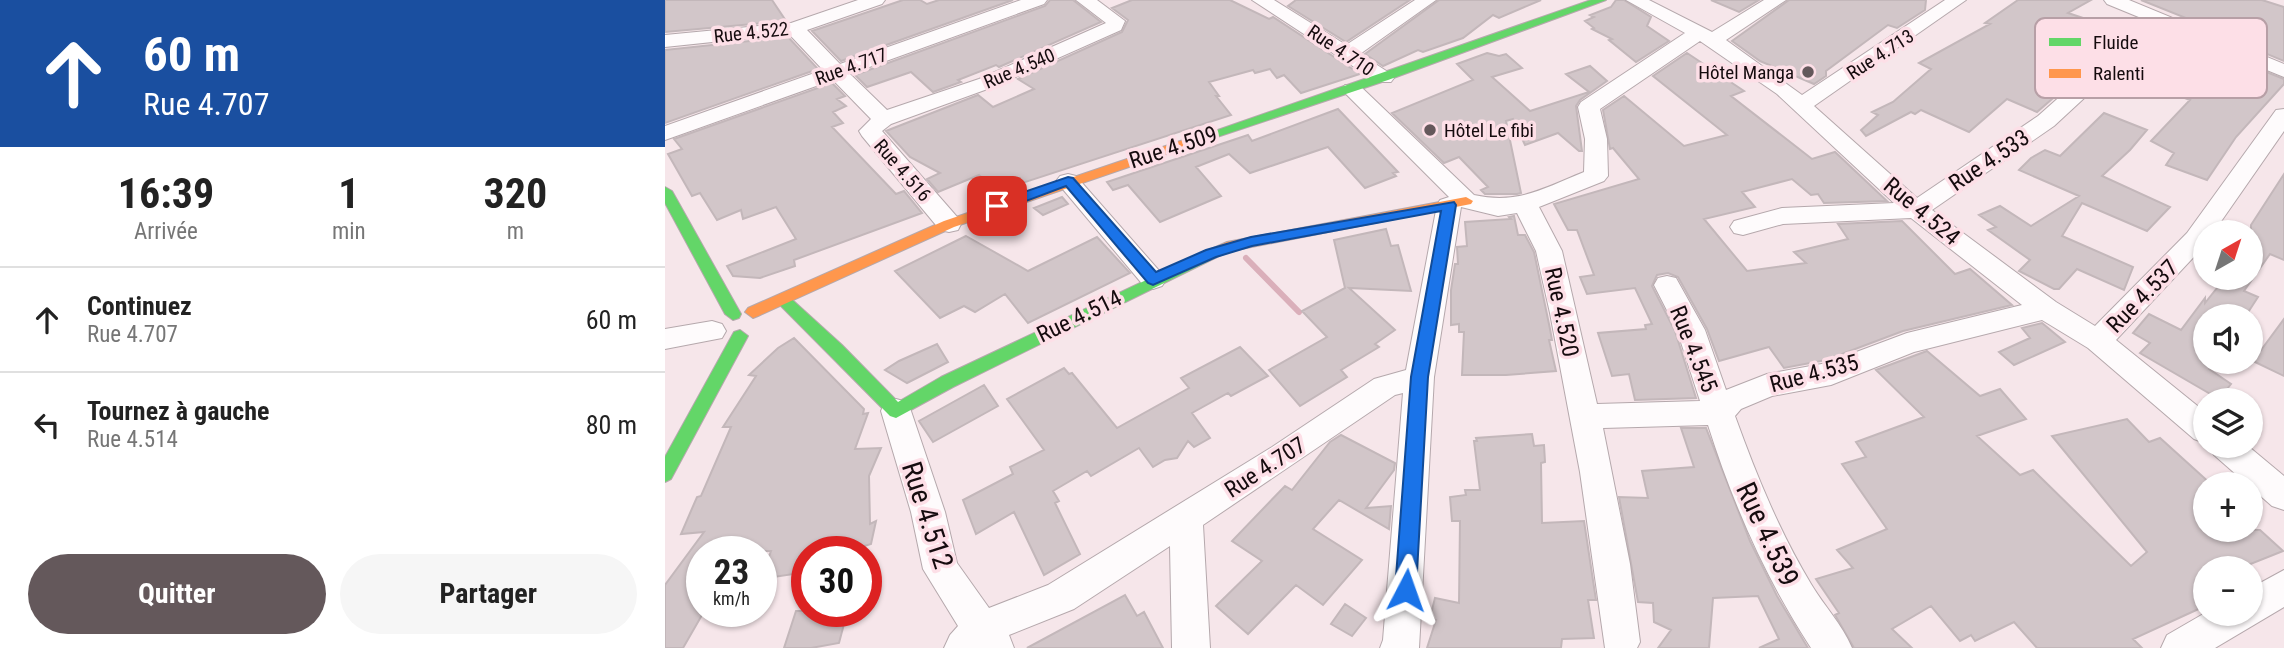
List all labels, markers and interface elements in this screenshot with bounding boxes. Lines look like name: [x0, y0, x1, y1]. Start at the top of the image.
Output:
street label: Rue 4.522: [713, 17, 790, 48]
legend: [2035, 18, 2267, 98]
street label: Rue 4.710: [1303, 20, 1378, 81]
street label: Rue 4.713: [1843, 24, 1918, 85]
text: 60 m: [143, 26, 240, 83]
icon: ahead: [28, 28, 119, 119]
text: Fluide: [2093, 31, 2138, 54]
street label: Rue 4.717: [812, 43, 890, 90]
street label: Rue 4.540: [980, 43, 1058, 94]
place label: Hôtel Manga: [1698, 61, 1794, 84]
text: Ralenti: [2093, 62, 2145, 85]
marker: Hôtel Manga: [1800, 64, 1816, 80]
text: Rue 4.707: [143, 85, 269, 123]
place label: Hôtel Le fibi: [1444, 119, 1534, 142]
street label: Rue 4.509: [1126, 121, 1221, 174]
marker: Hôtel Le fibi: [1422, 122, 1438, 138]
street label: Rue 4.533: [1944, 124, 2034, 197]
street label: Rue 4.516: [869, 134, 936, 206]
text: 16:39: [118, 169, 214, 218]
text: 1: [338, 169, 359, 218]
text: 320: [483, 169, 547, 218]
street label: Rue 4.524: [1878, 172, 1965, 251]
pin: [967, 176, 1027, 236]
icon: arrive: [978, 187, 1016, 225]
text: Arrivée: [134, 218, 198, 245]
text: min: [332, 218, 366, 245]
text: m: [507, 218, 524, 245]
north arrow: [2193, 220, 2263, 290]
map controls: [2193, 220, 2263, 626]
street label: Rue 4.537: [2101, 254, 2184, 338]
street label: Rue 4.520: [1539, 265, 1584, 359]
street label: Rue 4.514: [1032, 284, 1126, 349]
text: Continuez: [87, 291, 192, 321]
icon: ahead: [28, 301, 66, 339]
street label: Rue 4.545: [1664, 302, 1723, 396]
button: sound: [2193, 304, 2263, 374]
text: 60 m: [586, 305, 637, 335]
text: Rue 4.707: [87, 321, 178, 348]
street label: Rue 4.535: [1767, 349, 1862, 398]
button: layers: [2193, 388, 2263, 458]
text: Tournez à gauche: [87, 396, 269, 426]
icon: left: [28, 406, 66, 444]
text: 80 m: [586, 410, 637, 440]
text: Rue 4.514: [87, 426, 178, 453]
street label: Rue 4.707: [1220, 431, 1311, 503]
street label: Rue 4.512: [895, 457, 960, 573]
button: +: [2193, 472, 2263, 542]
street label: Rue 4.539: [1729, 477, 1806, 591]
speed limit sign: 30: [791, 536, 882, 627]
text: 23: [714, 552, 749, 593]
position arrow: [1369, 553, 1443, 627]
button: Quitter: [28, 554, 326, 634]
button: Partager: [340, 554, 637, 634]
button: −: [2193, 556, 2263, 626]
text: km/h: [713, 588, 750, 609]

